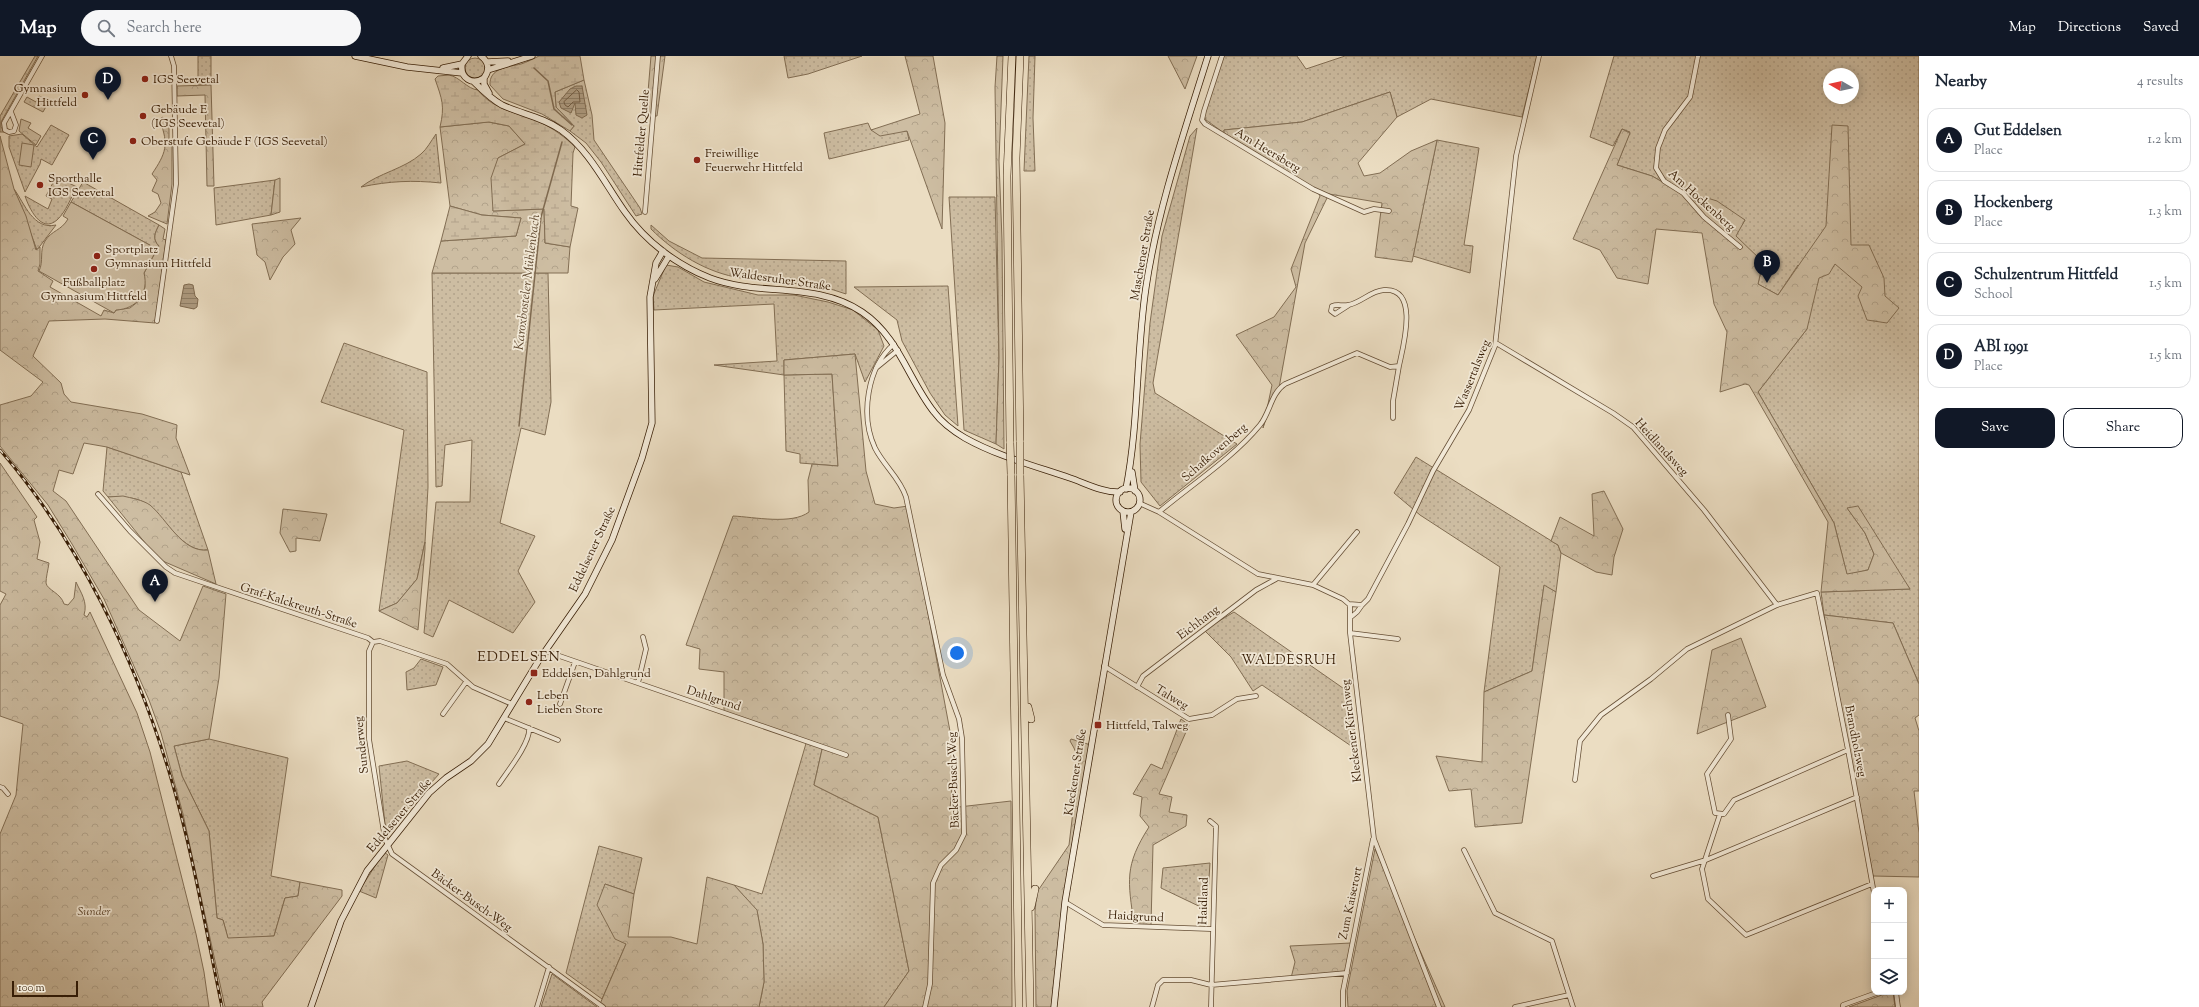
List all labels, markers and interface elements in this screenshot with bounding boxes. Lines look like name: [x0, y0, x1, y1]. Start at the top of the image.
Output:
search box: [81, 10, 361, 46]
text: Map: [20, 15, 57, 42]
icon: search: [95, 17, 117, 39]
text: Search here: [127, 18, 202, 39]
text: Map: [2009, 18, 2036, 38]
text: Directions: [2058, 18, 2121, 38]
text: Saved: [2143, 18, 2179, 38]
pin: D: [95, 67, 121, 100]
north arrow: [1823, 68, 1859, 104]
text: Nearby: [1935, 70, 1987, 94]
place label: IGS Seevetal: [153, 71, 220, 89]
text: 4 results: [2137, 73, 2183, 91]
marker: IGS Seevetal: [140, 74, 150, 84]
place label: Gymnasium Hittfeld: [14, 80, 77, 112]
street label: Hittfelder Quelle: [629, 88, 655, 178]
marker: Gymnasium Hittfeld: [80, 90, 90, 100]
place label: Gebäude E (IGS Seevetal): [151, 101, 225, 133]
marker: Gebäude E (IGS Seevetal): [138, 111, 148, 121]
text: Gut Eddelsen: [1974, 121, 2062, 142]
street label: Am Heersberg: [1231, 124, 1304, 178]
pin: C: [80, 127, 106, 160]
text: A: [1944, 131, 1954, 149]
text: 1.2 km: [2148, 131, 2182, 149]
place label: Oberstufe Gebäude F (IGS Seevetal): [141, 133, 328, 151]
marker: Oberstufe Gebäude F (IGS Seevetal): [128, 136, 138, 146]
text: Place: [1974, 142, 2003, 160]
place label: Freiwillige Feuerwehr Hittfeld: [705, 145, 803, 177]
marker: Freiwillige Feuerwehr Hittfeld: [692, 155, 702, 165]
street label: Am Hockenberg: [1664, 166, 1739, 236]
place label: Sporthalle IGS Seevetal: [48, 170, 115, 202]
marker: Sporthalle IGS Seevetal: [35, 180, 45, 190]
text: Hockenberg: [1974, 193, 2053, 214]
text: B: [1945, 203, 1953, 221]
text: 1.3 km: [2148, 203, 2182, 221]
street label: Maschener Straße: [1126, 208, 1160, 302]
water label: Karoxbosteler Mühlenbach: [511, 212, 545, 351]
text: Place: [1974, 214, 2003, 232]
place label: Sportplatz Gymnasium Hittfeld: [105, 241, 212, 273]
pin: B: [1754, 250, 1780, 283]
marker: Sportplatz Gymnasium Hittfeld: [92, 251, 102, 261]
marker: Fußballplatz Gymnasium Hittfeld: [89, 264, 99, 274]
street label: Waldesruher Straße: [728, 264, 832, 296]
text: Schulzentrum Hittfeld: [1974, 265, 2118, 286]
place label: Fußballplatz Gymnasium Hittfeld: [41, 274, 147, 306]
text: C: [1944, 275, 1954, 293]
text: 1.5 km: [2149, 275, 2182, 293]
text: School: [1974, 286, 2013, 304]
street label: Wassertalsweg: [1450, 337, 1495, 414]
text: ABI 1991: [1974, 337, 2028, 358]
text: D: [1944, 347, 1954, 365]
text: 1.5 km: [2149, 347, 2182, 365]
text: Place: [1974, 358, 2003, 376]
button: Save: [1935, 408, 2055, 448]
button: Share: [2063, 408, 2183, 448]
street label: Heidlandsweg: [1630, 415, 1692, 481]
street label: Schafkovenberg: [1178, 419, 1252, 486]
street label: Eddelsener Straße: [565, 503, 621, 595]
pin: A: [142, 569, 168, 602]
street label: Graf-Kalckreuth-Straße: [238, 578, 360, 634]
street label: Eichhang: [1174, 601, 1223, 645]
your location: [947, 643, 967, 663]
district label: EDDELSEN: [477, 648, 561, 668]
district label: WALDESRUH: [1241, 652, 1337, 670]
place label: Eddelsen, Dahlgrund: [542, 665, 651, 683]
marker: Eddelsen, Dahlgrund: [529, 668, 539, 678]
street label: Kleckener Kirchweg: [1337, 678, 1367, 783]
street label: Talweg: [1151, 681, 1192, 715]
street label: Dahlgrund: [684, 682, 743, 716]
place label: Leben Lieben Store: [537, 687, 603, 719]
marker: Leben Lieben Store: [524, 697, 534, 707]
street label: Brandholzweg: [1839, 704, 1871, 779]
street label: Sunderweg: [350, 715, 374, 775]
place label: Hittfeld, Talweg: [1106, 717, 1188, 735]
marker: Hittfeld, Talweg: [1093, 720, 1103, 730]
street label: Kleckener Straße: [1060, 727, 1092, 817]
street label: Bäcker-Busch-Weg: [943, 731, 965, 829]
street label: Eddelsener Straße: [363, 774, 437, 857]
street label: Bäcker-Busch-Weg: [427, 865, 516, 937]
street label: Zum Kaiserort: [1335, 865, 1367, 941]
street label: Haidland: [1194, 877, 1214, 925]
map controls: [1871, 887, 1907, 995]
button: +: [1871, 887, 1907, 923]
park label: Sunder: [77, 903, 111, 921]
street label: Haidgrund: [1107, 907, 1165, 927]
button: −: [1871, 923, 1907, 959]
button: layers: [1871, 959, 1907, 995]
scale bar: [12, 979, 78, 998]
text: 100 m: [18, 980, 45, 996]

